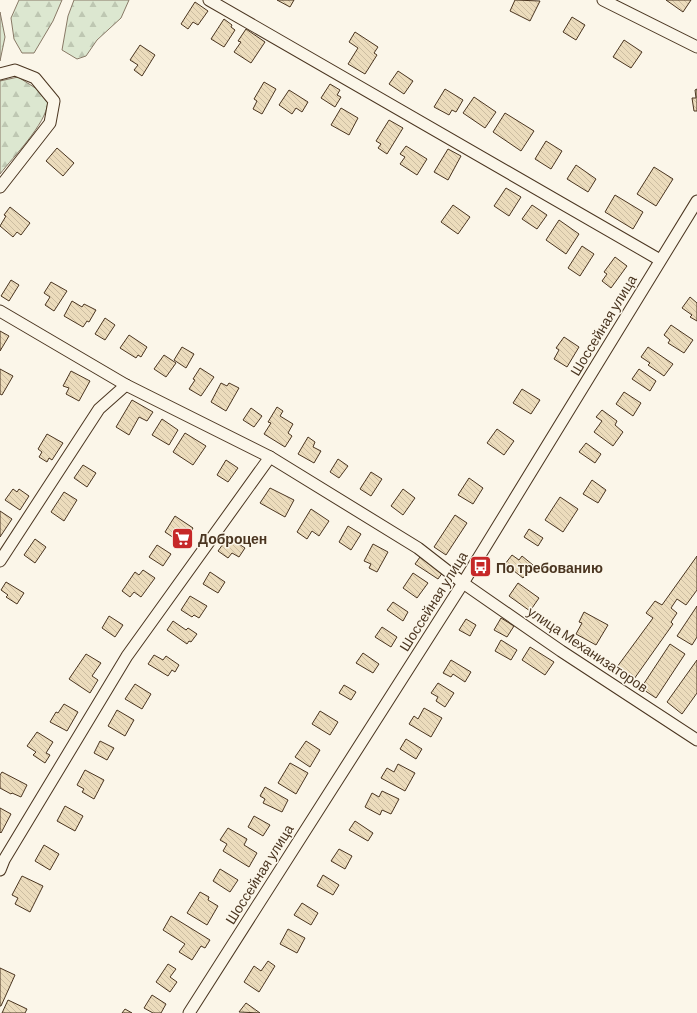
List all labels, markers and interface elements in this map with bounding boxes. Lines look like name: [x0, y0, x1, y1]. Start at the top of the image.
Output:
street label: Шоссейная улица: [566, 271, 640, 378]
supermarket icon: Доброцен: [169, 525, 195, 551]
place label: Доброцен: [198, 530, 267, 547]
street label: Шоссейная улица: [395, 548, 471, 654]
bus stop icon: По требованию: [467, 554, 493, 580]
place label: По требованию: [496, 559, 603, 576]
street label: улица Механизаторов: [525, 602, 651, 696]
street label: Шоссейная улица: [221, 821, 297, 927]

